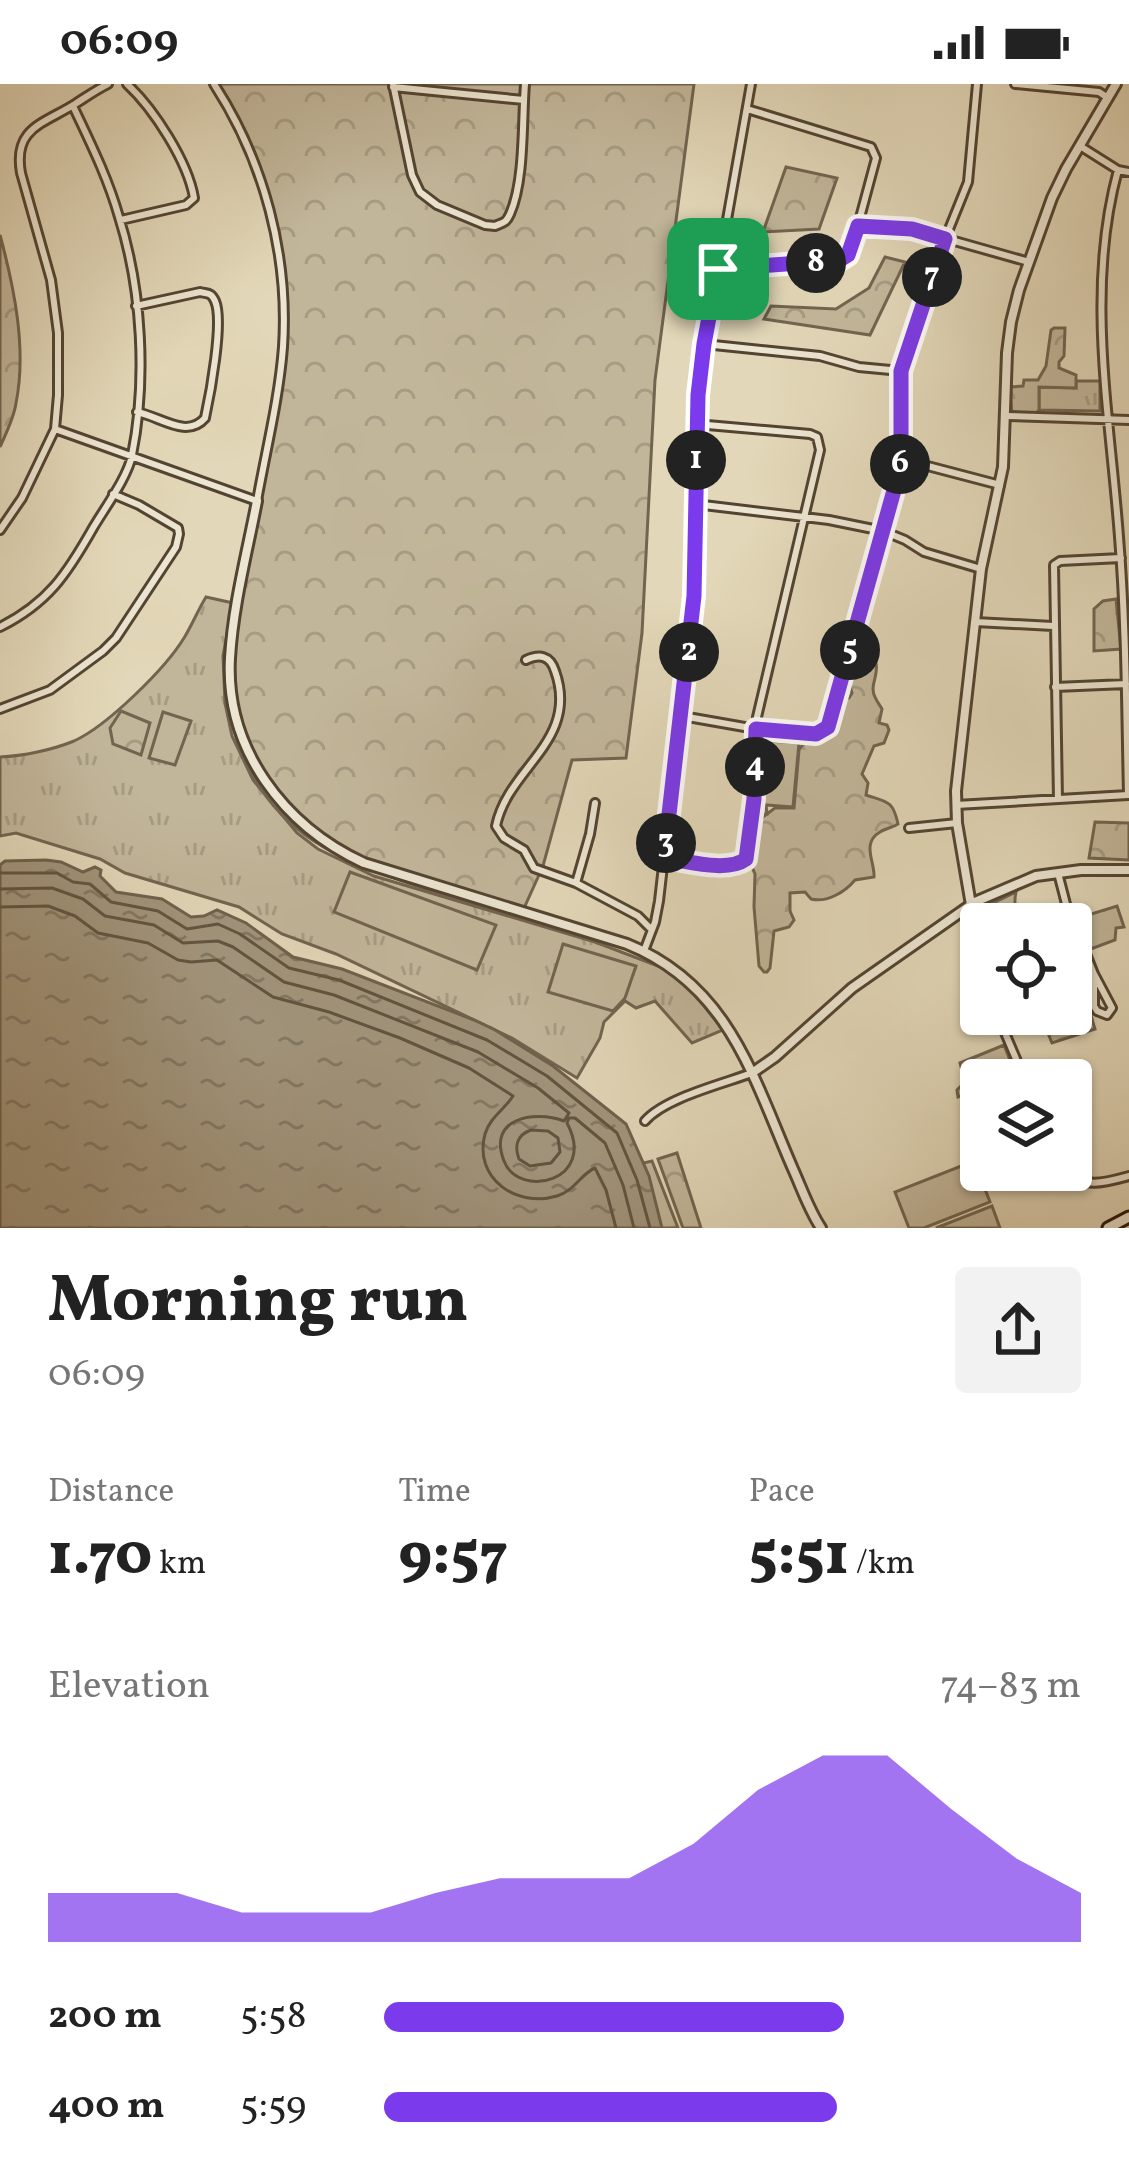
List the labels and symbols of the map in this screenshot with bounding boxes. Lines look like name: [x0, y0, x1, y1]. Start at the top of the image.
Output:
pin: [667, 218, 769, 320]
pin: 8: [786, 233, 846, 293]
pin: 7: [902, 247, 962, 307]
pin: 1: [666, 430, 726, 490]
pin: 6: [870, 434, 930, 494]
pin: 5: [820, 620, 880, 680]
pin: 2: [659, 622, 719, 682]
pin: 4: [725, 737, 785, 797]
pin: 3: [636, 813, 696, 873]

